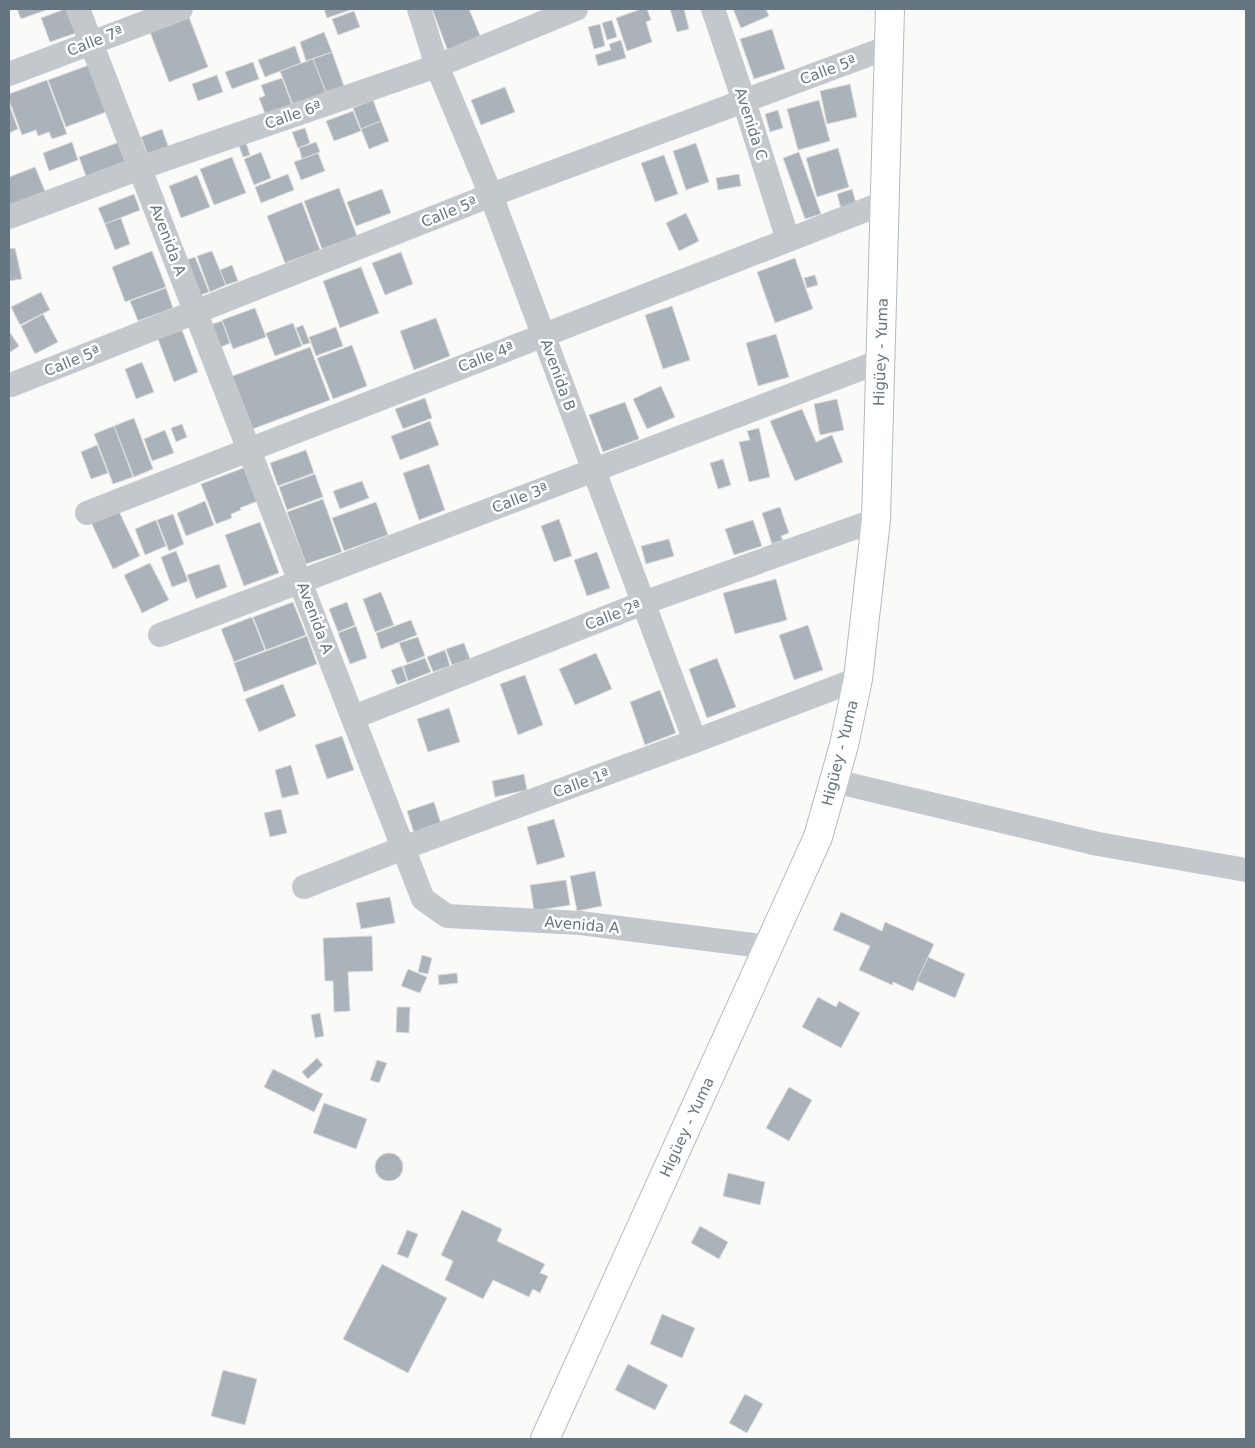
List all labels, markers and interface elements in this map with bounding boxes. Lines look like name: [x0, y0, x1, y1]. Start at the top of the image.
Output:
street label: Calle 7ª: [64, 22, 126, 60]
street label: Calle 5ª: [797, 52, 859, 88]
street label: Avenida C: [731, 85, 771, 163]
street label: Calle 6ª: [262, 97, 324, 133]
street label: Calle 5ª: [418, 193, 480, 231]
street label: Avenida A: [146, 202, 190, 279]
street label: Higüey - Yuma: [870, 298, 892, 406]
street label: Avenida B: [537, 337, 579, 413]
street label: Calle 4ª: [455, 338, 517, 376]
street label: Calle 5ª: [41, 342, 103, 380]
street label: Calle 3ª: [489, 479, 551, 517]
street label: Avenida A: [293, 580, 337, 657]
street label: Calle 2ª: [582, 596, 644, 634]
street label: Higüey - Yuma: [818, 698, 862, 808]
street label: Calle 1ª: [550, 765, 612, 801]
street label: Avenida A: [544, 913, 621, 937]
street label: Higüey - Yuma: [656, 1074, 718, 1180]

